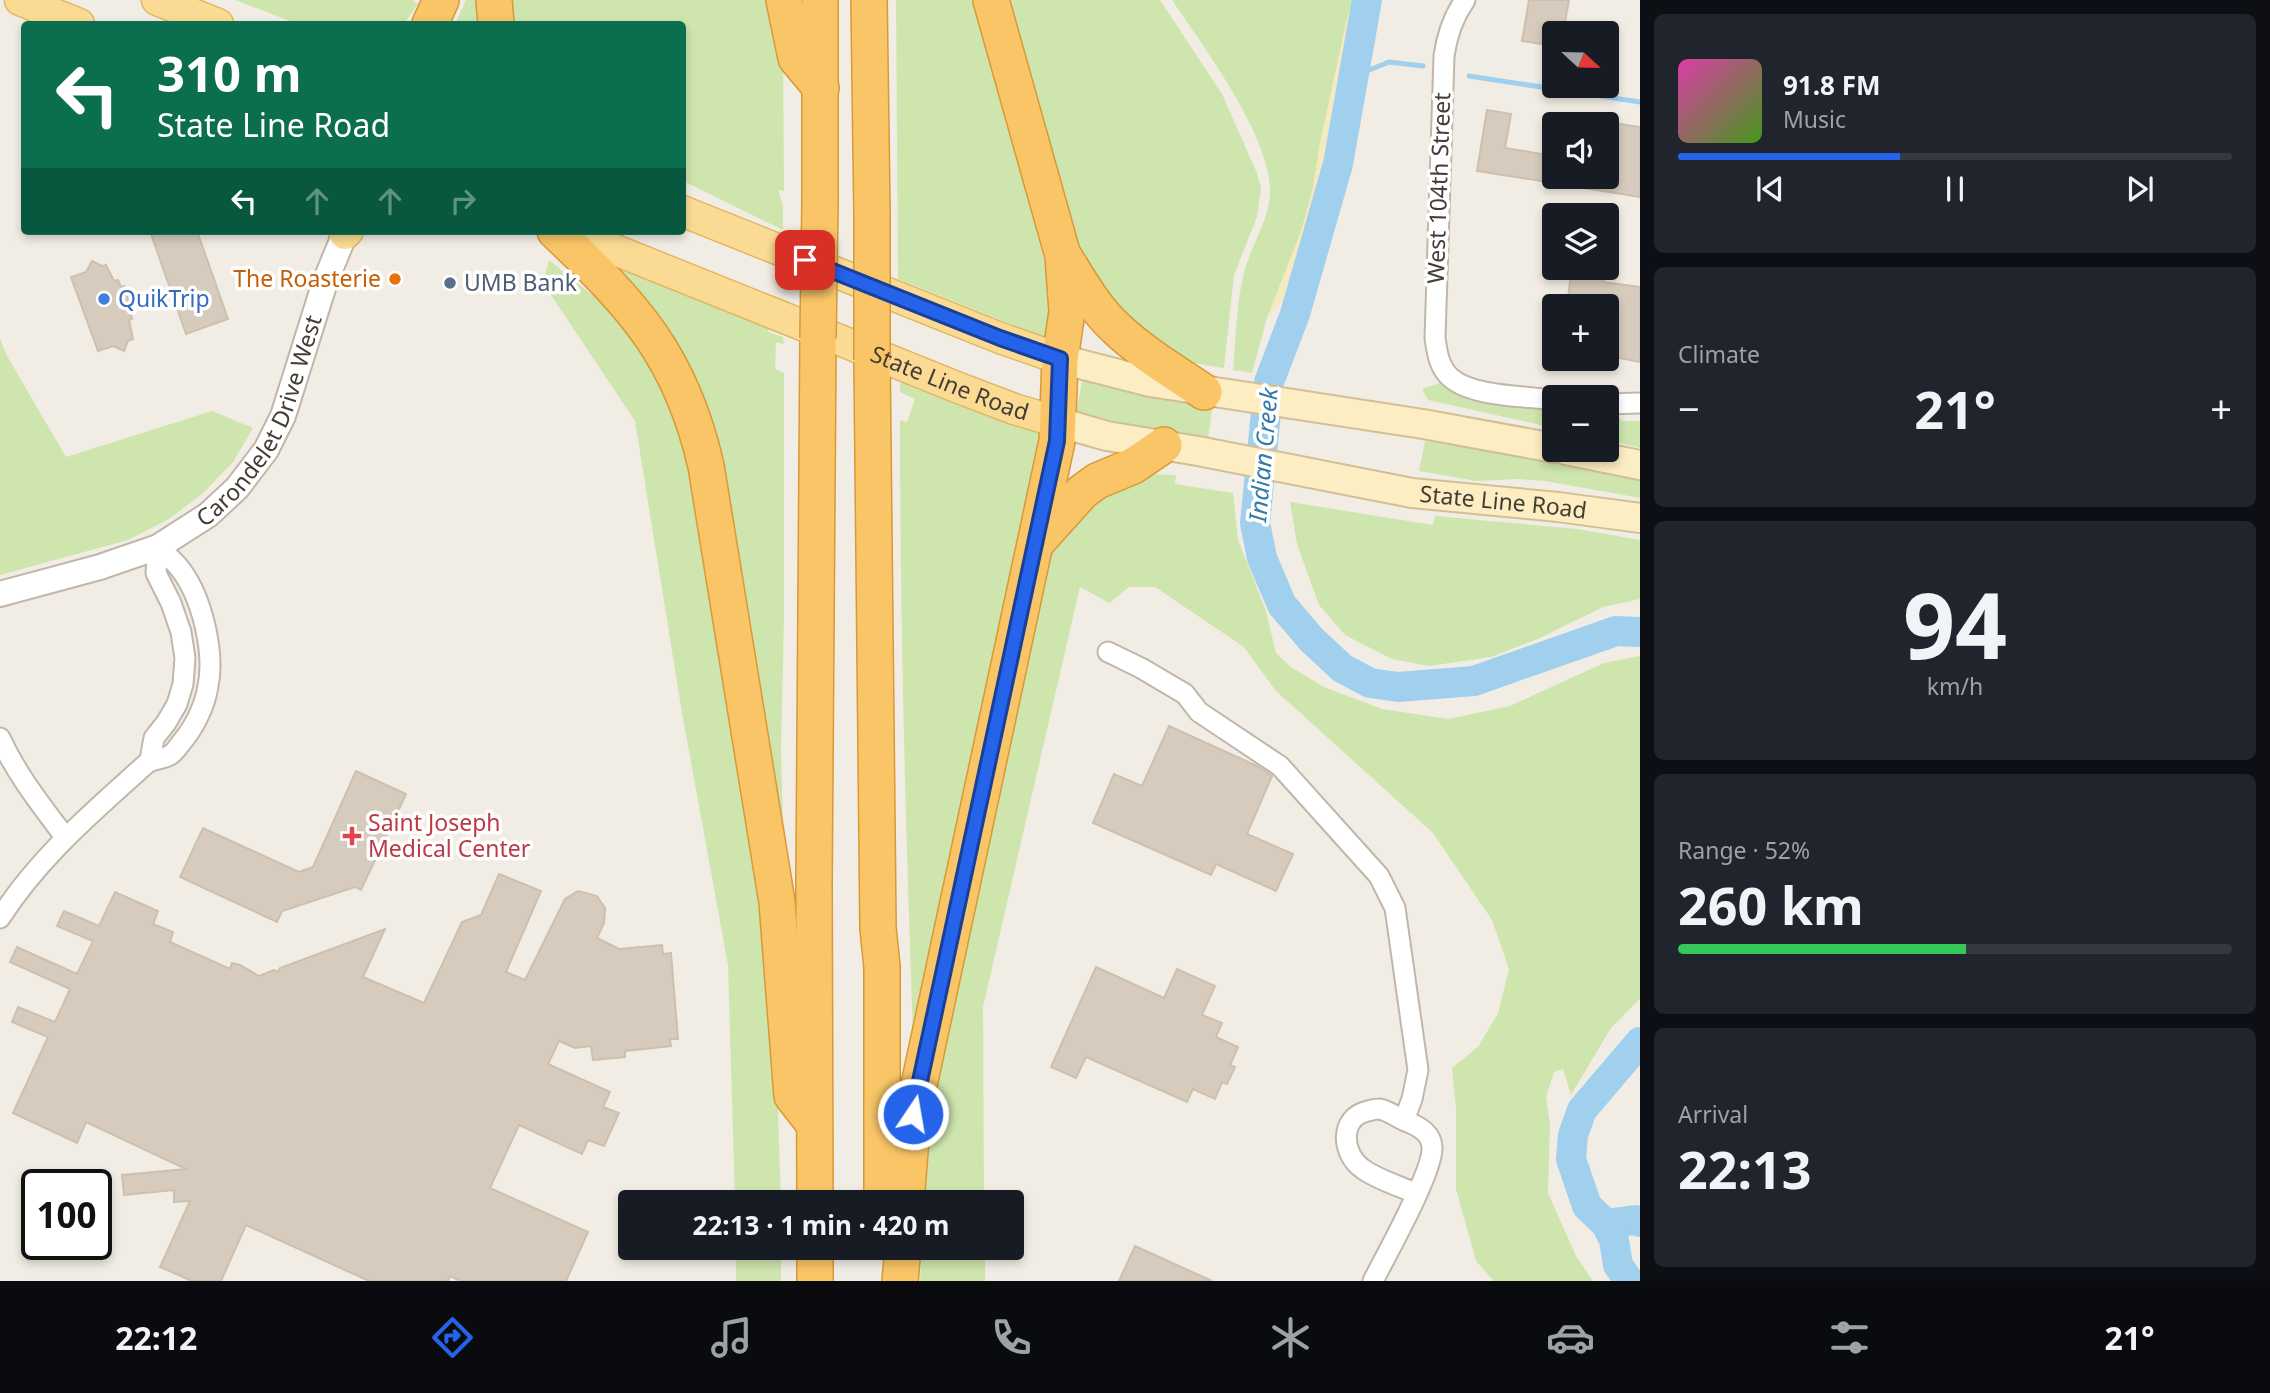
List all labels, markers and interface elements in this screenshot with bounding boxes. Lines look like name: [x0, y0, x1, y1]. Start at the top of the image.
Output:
north arrow: [1542, 21, 1619, 98]
map controls: [1542, 21, 1619, 462]
text: 310 m: [157, 40, 302, 106]
icon: left: [42, 49, 133, 140]
text: 91.8 FM: [1783, 67, 1880, 103]
street label: West 104th Street: [1419, 92, 1457, 284]
text: State Line Road: [157, 103, 390, 146]
text: Music: [1783, 103, 1846, 135]
button: sound: [1542, 112, 1619, 189]
icon: previous: [1751, 170, 1789, 208]
icon: pause: [1936, 170, 1974, 208]
icon: next: [2121, 170, 2159, 208]
icon: left: [225, 182, 263, 220]
icon: ahead: [298, 182, 336, 220]
icon: ahead: [371, 182, 409, 220]
icon: right: [444, 182, 482, 220]
button: layers: [1542, 203, 1619, 280]
pin: [775, 230, 835, 290]
icon: arrive: [786, 241, 824, 279]
place label: The Roasterie: [233, 262, 381, 294]
place label: UMB Bank: [464, 266, 578, 298]
marker: The Roasterie: [387, 271, 403, 287]
marker: UMB Bank: [442, 275, 458, 291]
place label: QuikTrip: [118, 282, 210, 314]
marker: QuikTrip: [96, 291, 112, 307]
button: +: [1542, 294, 1619, 371]
street label: Carondelet Drive West: [190, 311, 329, 533]
street label: State Line Road: [866, 337, 1033, 428]
text: Climate: [1678, 338, 1760, 370]
text: 21°: [1914, 373, 1996, 444]
text: −: [1678, 382, 1700, 434]
text: +: [2210, 382, 2232, 434]
water label: Indian Creek: [1240, 385, 1285, 524]
button: −: [1542, 385, 1619, 462]
street label: State Line Road: [1418, 477, 1589, 526]
text: 94: [1903, 562, 2007, 686]
text: km/h: [1927, 670, 1983, 702]
place label: Saint Joseph Medical Center: [368, 806, 531, 864]
marker: Saint Joseph Medical Center: [342, 826, 362, 846]
text: Range · 52%: [1678, 834, 1810, 866]
text: 260 km: [1678, 869, 1864, 940]
position arrow: [876, 1077, 950, 1151]
text: Arrival: [1678, 1098, 1748, 1130]
text: 22:13: [1678, 1133, 1812, 1204]
speed limit sign: 100: [21, 1169, 112, 1260]
text: 22:13 · 1 min · 420 m: [693, 1207, 949, 1243]
icon: directions: [428, 1313, 477, 1362]
icon: music: [707, 1313, 756, 1362]
icon: phone: [987, 1313, 1036, 1362]
icon: climate: [1266, 1313, 1315, 1362]
icon: car: [1546, 1313, 1595, 1362]
icon: filters: [1825, 1313, 1874, 1362]
text: 22:12: [115, 1316, 197, 1359]
text: 21°: [2105, 1316, 2155, 1359]

